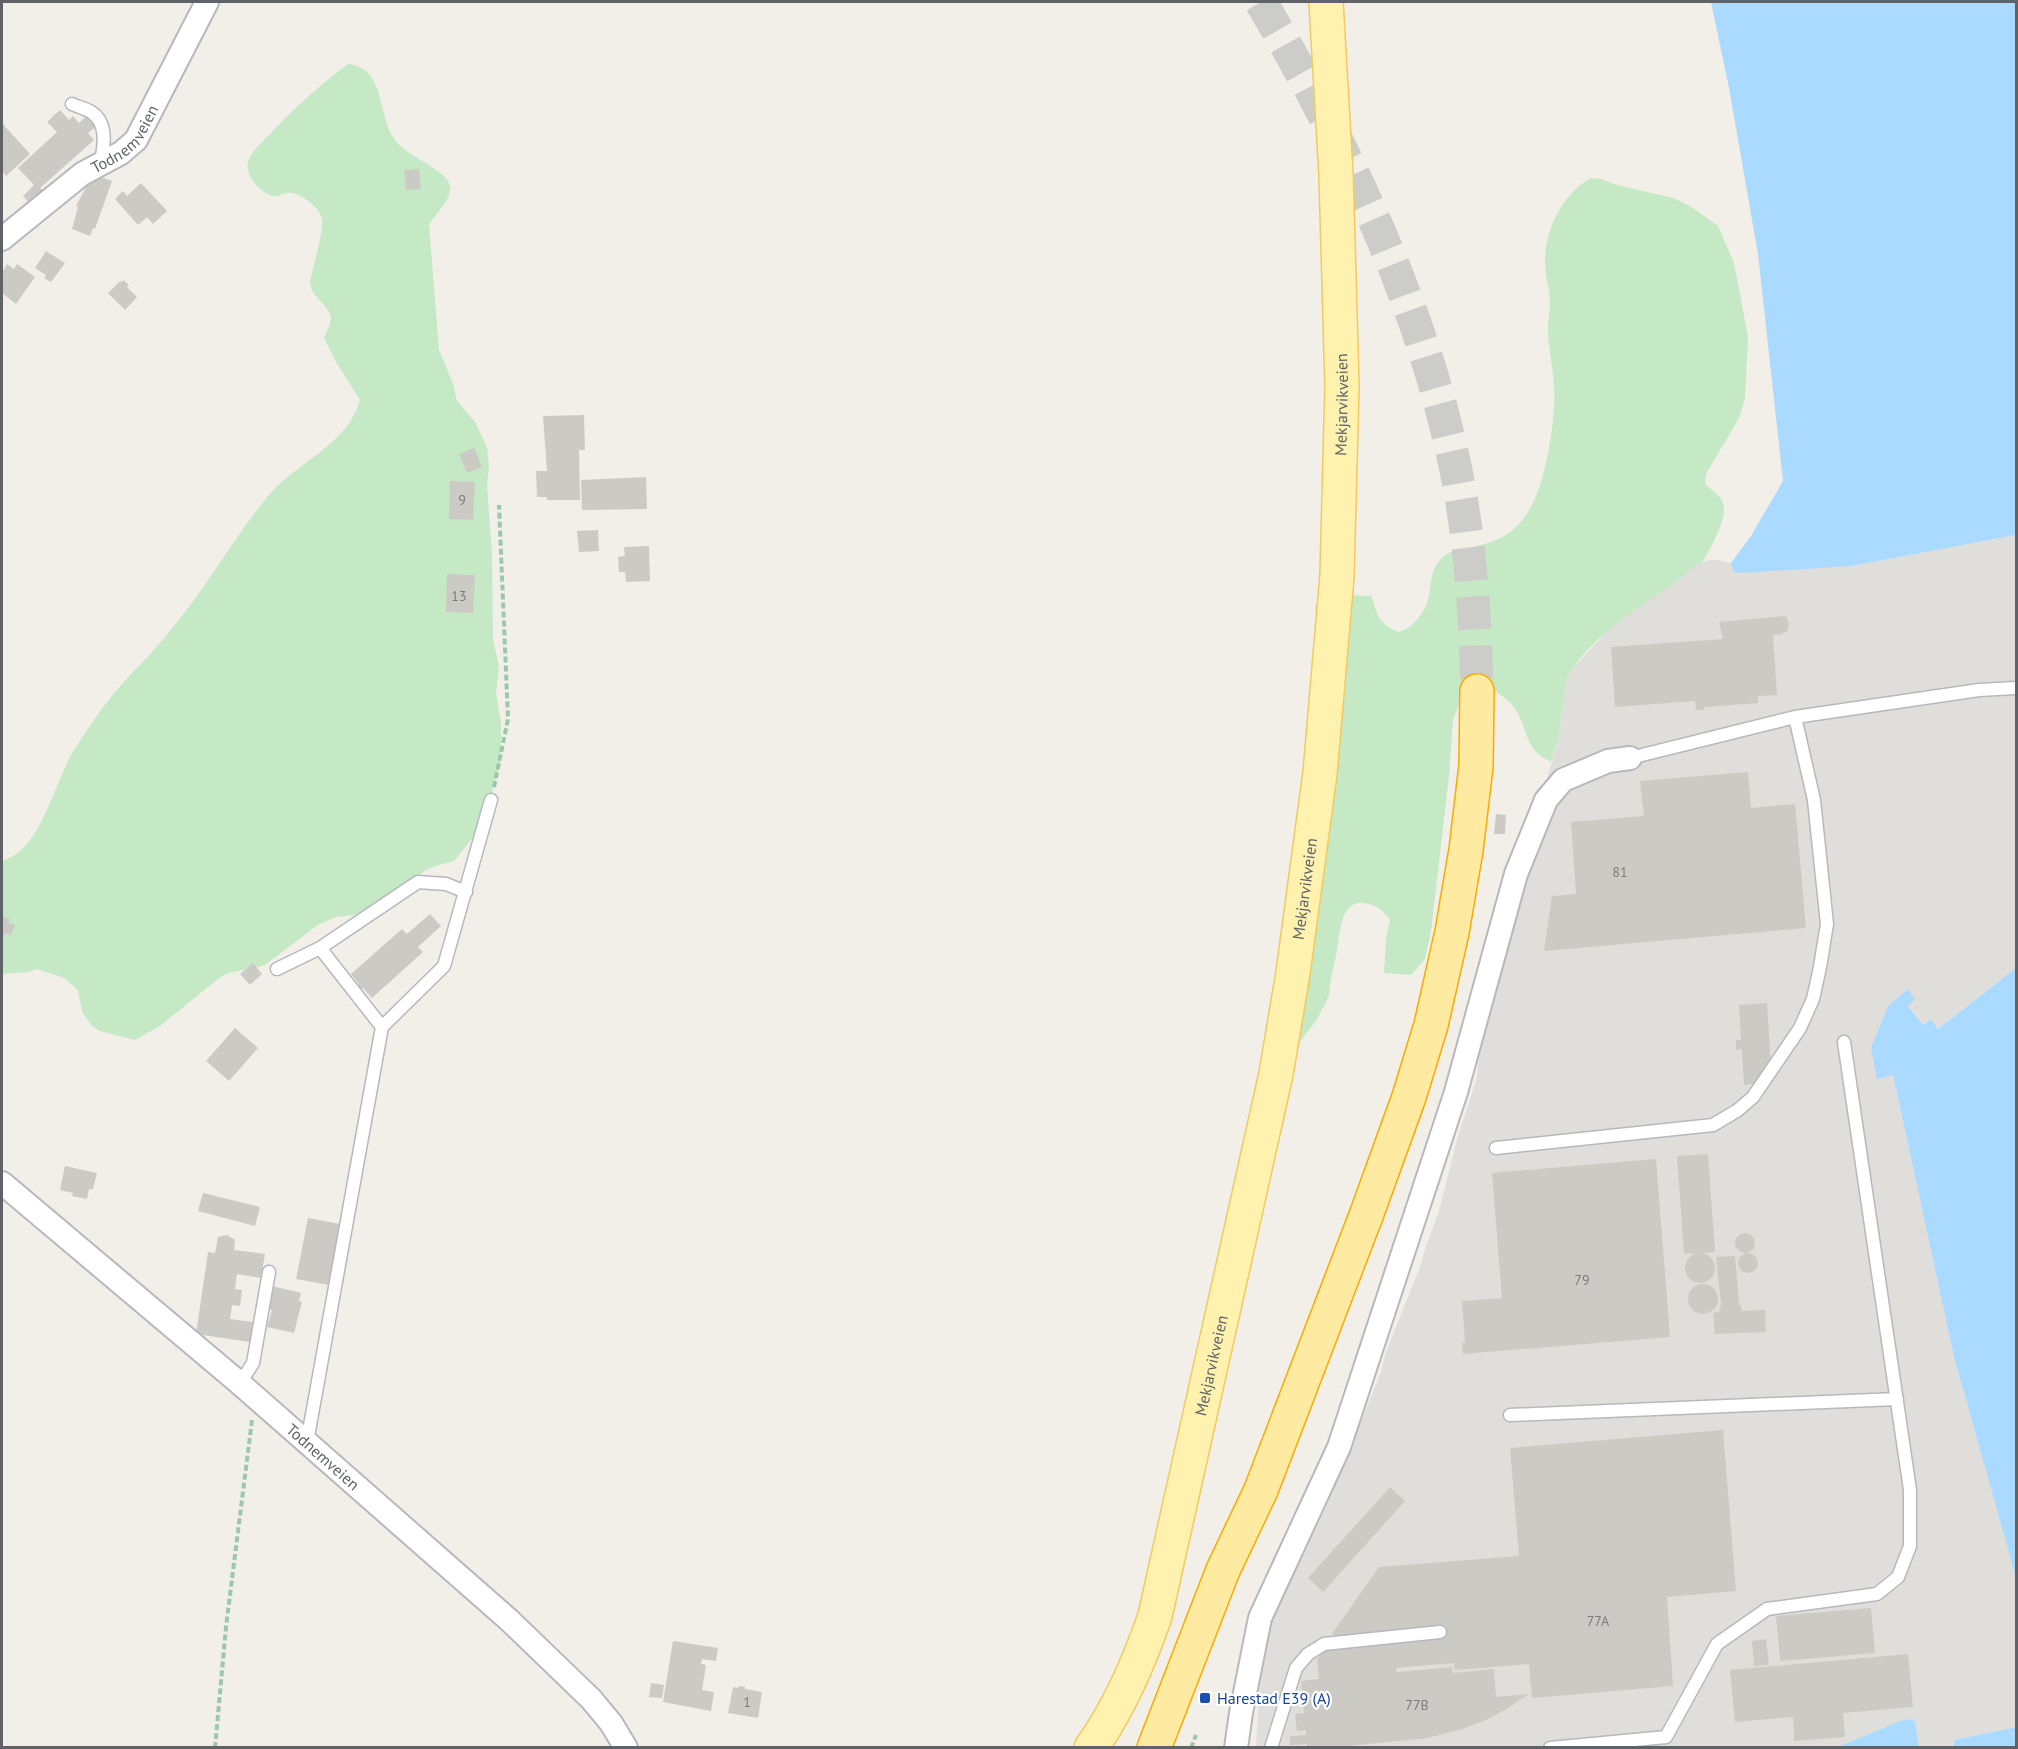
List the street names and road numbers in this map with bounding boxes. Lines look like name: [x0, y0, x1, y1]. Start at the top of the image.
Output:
street label: Todnemveien: [87, 101, 162, 177]
street label: Mekjarvikveien: [1330, 353, 1352, 456]
street label: Mekjarvikveien: [1288, 837, 1321, 941]
street label: Mekjarvikveien: [1190, 1313, 1232, 1418]
street label: Todnemveien: [282, 1419, 364, 1494]

